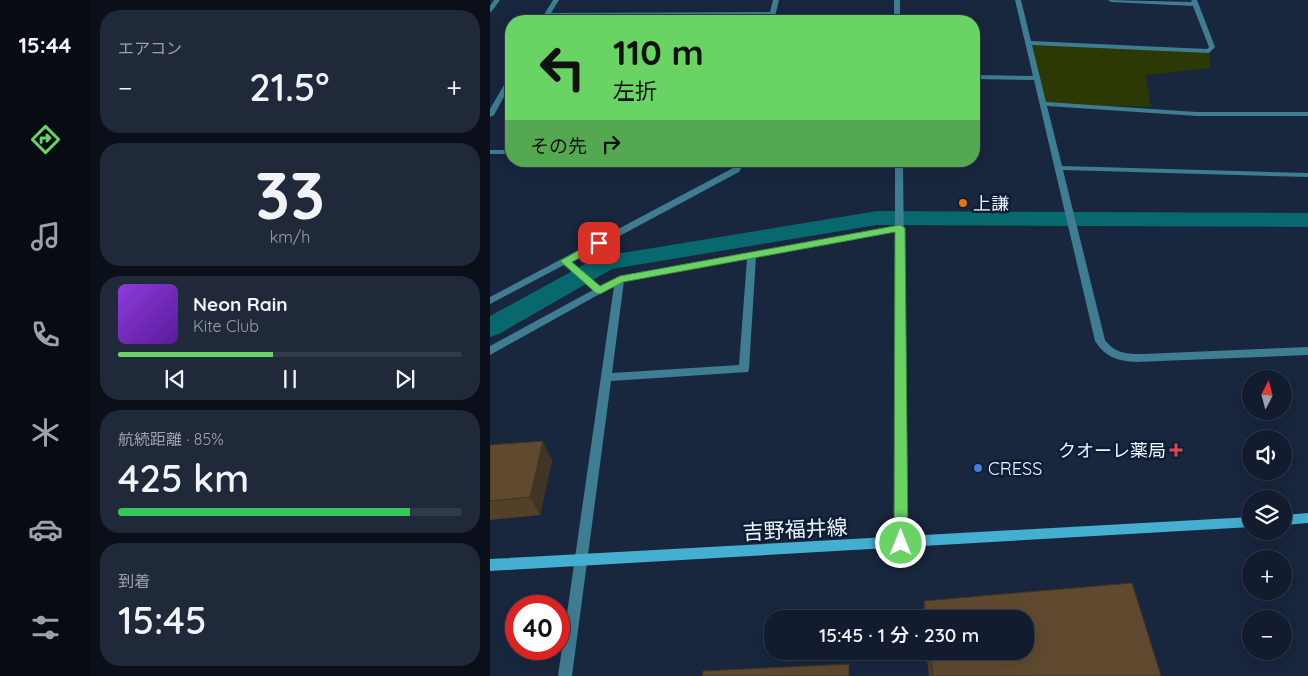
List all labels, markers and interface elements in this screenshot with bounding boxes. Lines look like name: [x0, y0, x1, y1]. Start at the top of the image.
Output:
text: 110 m: [613, 30, 704, 74]
text: 15:44: [18, 31, 72, 59]
icon: left: [530, 35, 595, 100]
text: エアコン: [118, 38, 182, 58]
text: 21.5°: [249, 63, 330, 111]
text: −: [118, 70, 133, 105]
text: +: [446, 70, 462, 105]
text: 左折: [613, 77, 657, 105]
icon: directions: [28, 122, 63, 157]
icon: right: [597, 130, 625, 158]
text: その先: [530, 134, 587, 158]
text: 33: [255, 154, 325, 235]
place label: 上謙: [973, 192, 1009, 215]
marker: 上謙: [957, 197, 969, 209]
icon: music: [28, 219, 63, 254]
pin: [578, 222, 620, 264]
text: km/h: [270, 227, 310, 247]
icon: arrive: [585, 229, 613, 257]
text: Neon Rain: [193, 292, 288, 316]
text: Kite Club: [193, 316, 259, 336]
icon: phone: [28, 317, 63, 352]
icon: previous: [161, 365, 189, 393]
icon: pause: [276, 365, 304, 393]
icon: next: [391, 365, 419, 393]
north arrow: [1242, 370, 1292, 420]
map controls: [1242, 370, 1292, 660]
icon: climate: [28, 415, 63, 450]
text: 航続距離 · 85%: [118, 429, 224, 449]
button: sound: [1242, 430, 1292, 480]
place label: クオーレ薬局: [1058, 439, 1166, 462]
marker: クオーレ薬局: [1170, 444, 1182, 456]
text: 425 km: [118, 454, 249, 502]
place label: CRESS: [988, 457, 1042, 480]
marker: CRESS: [972, 462, 984, 474]
button: layers: [1242, 490, 1292, 540]
icon: car: [28, 512, 63, 547]
street label: 吉野福井線: [742, 513, 848, 545]
position arrow: [874, 516, 926, 568]
button: +: [1242, 550, 1292, 600]
text: 到着: [118, 571, 150, 591]
speed limit sign: 40: [505, 595, 570, 660]
text: 15:45: [118, 596, 207, 644]
icon: filters: [28, 610, 63, 645]
button: −: [1242, 610, 1292, 660]
text: 15:45 · 1 分 · 230 m: [819, 623, 979, 647]

